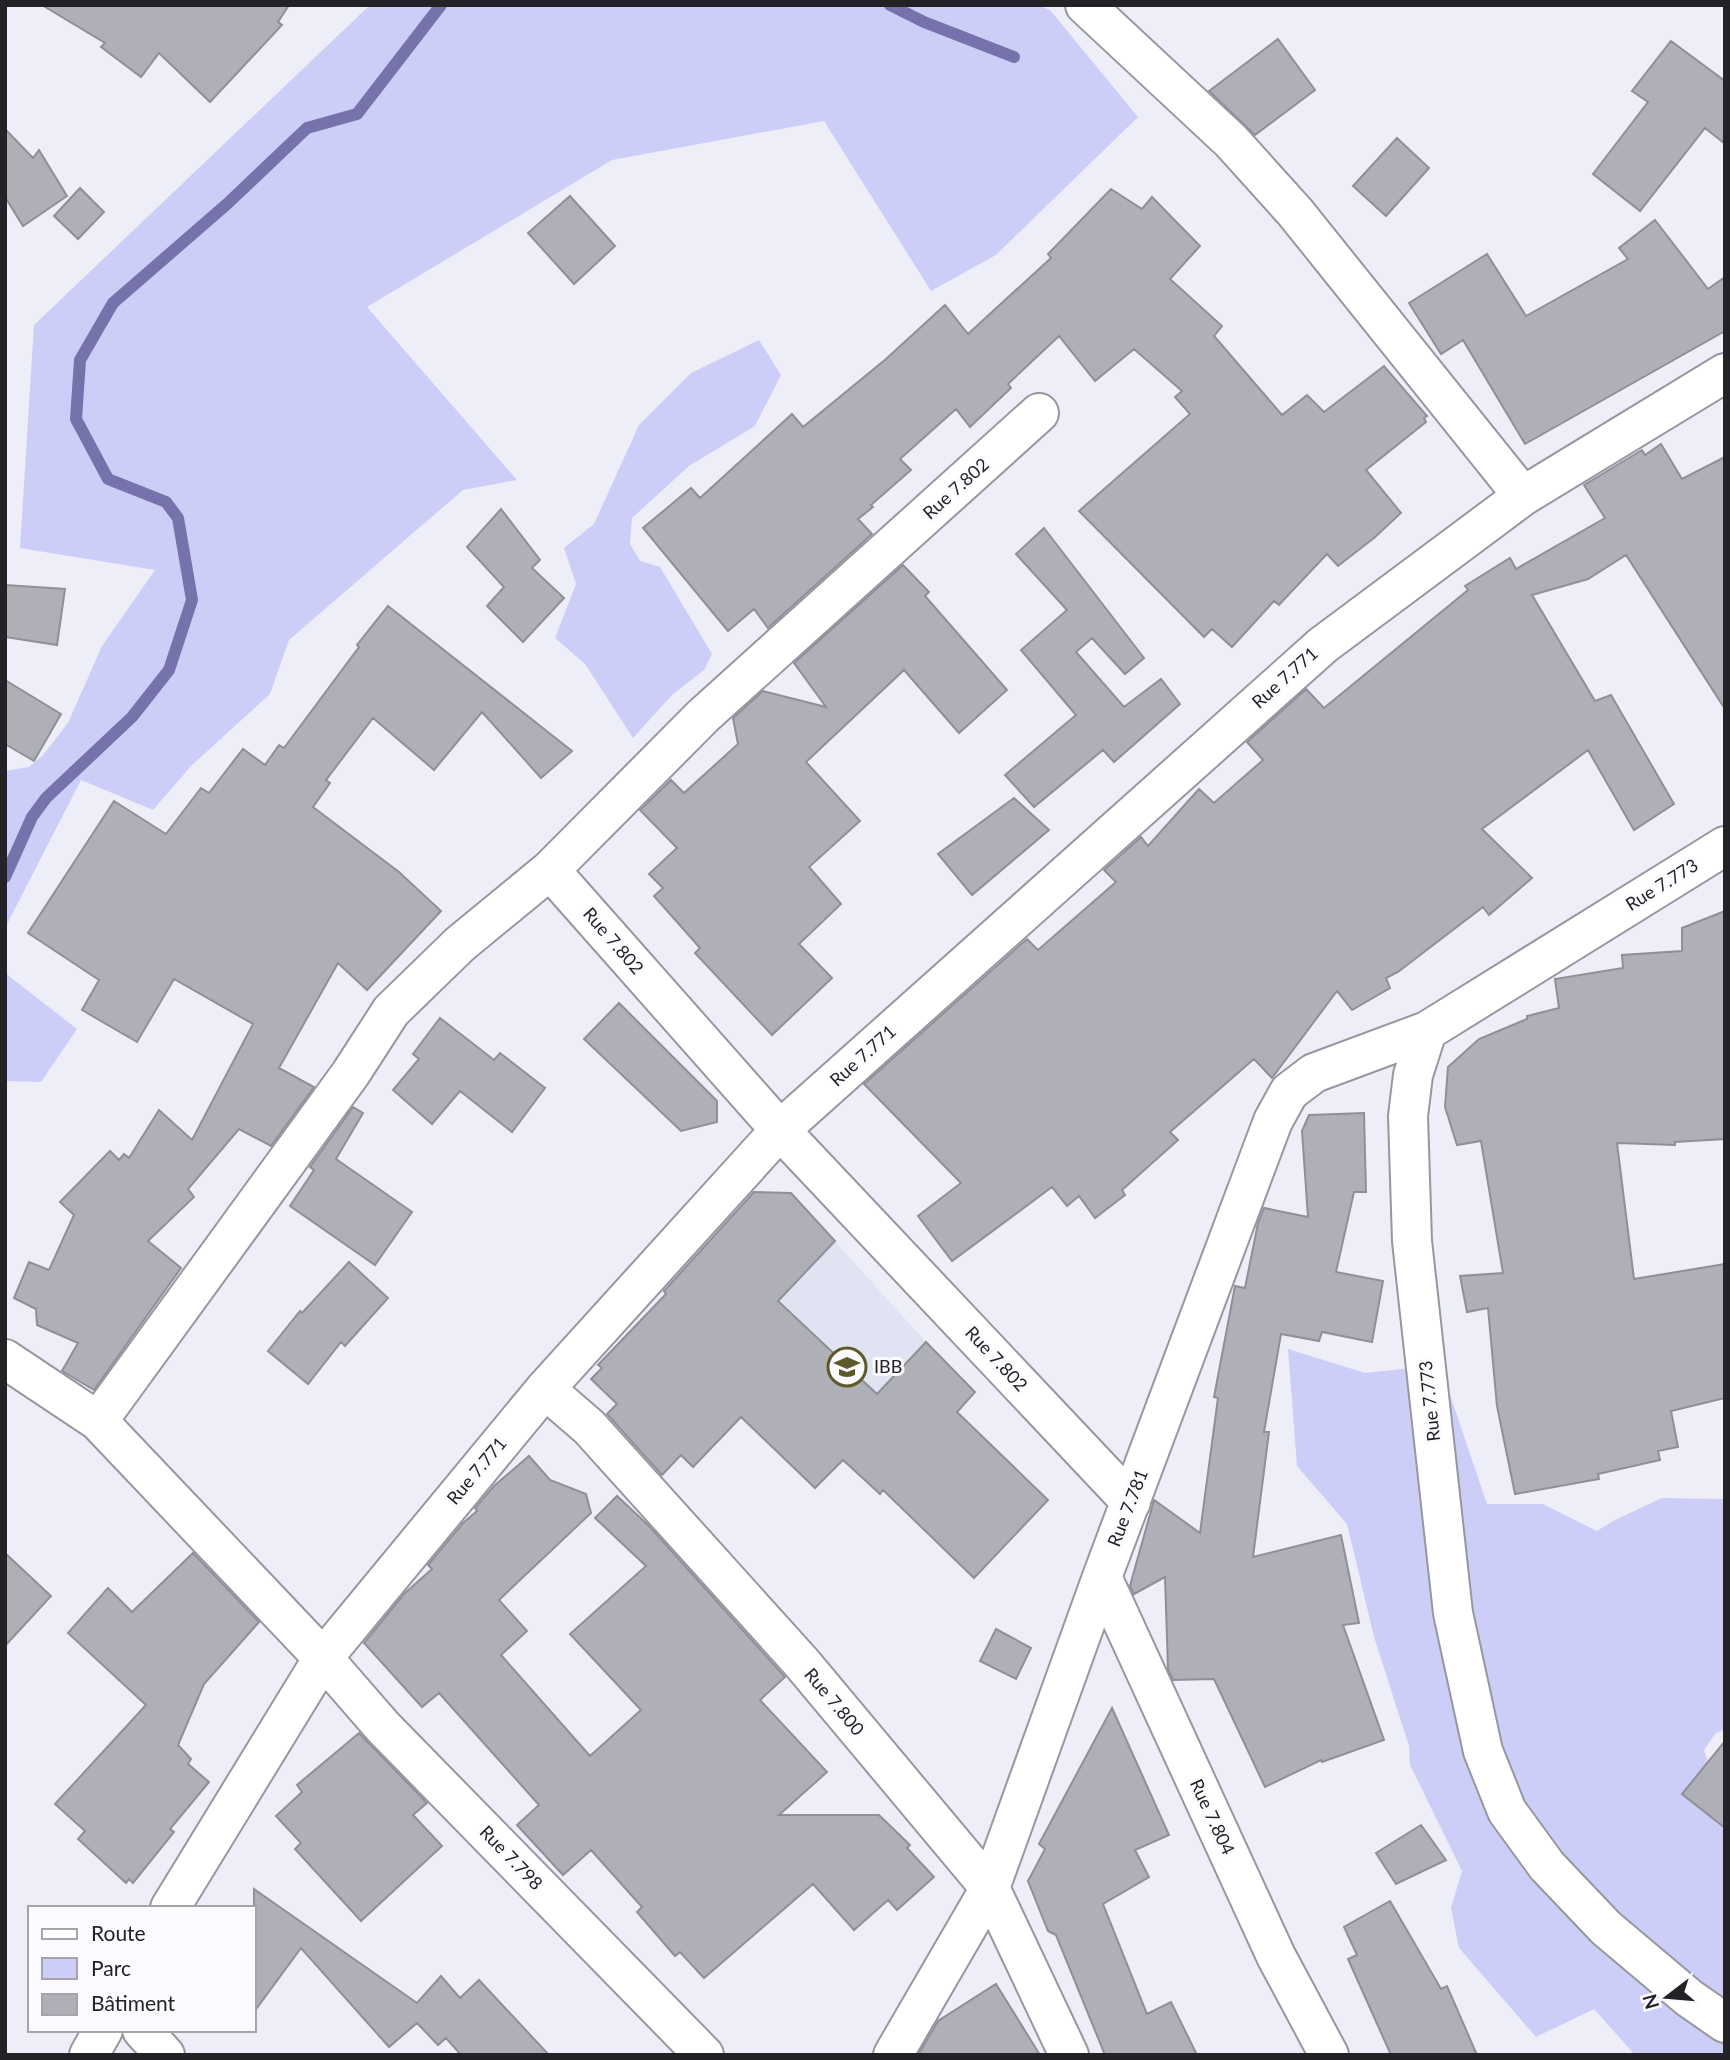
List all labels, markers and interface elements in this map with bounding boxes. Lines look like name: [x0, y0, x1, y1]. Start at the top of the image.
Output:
street label: Rue 7.802: [918, 453, 993, 524]
street label: Rue 7.771: [1247, 642, 1322, 713]
street label: Rue 7.773: [1621, 853, 1702, 915]
street label: Rue 7.802: [579, 903, 649, 978]
street label: Rue 7.771: [825, 1020, 900, 1091]
street label: Rue 7.802: [961, 1321, 1032, 1395]
school or university icon: IBB: [826, 1346, 868, 1388]
place label: IBB: [874, 1355, 902, 1377]
street label: Rue 7.773: [1414, 1360, 1444, 1443]
street label: Rue 7.771: [442, 1432, 511, 1508]
street label: Rue 7.781: [1102, 1466, 1152, 1549]
street label: Rue 7.800: [800, 1663, 869, 1739]
street label: Rue 7.804: [1186, 1775, 1240, 1858]
street label: Rue 7.798: [476, 1821, 548, 1894]
legend: [28, 1906, 256, 2032]
text: Route: [91, 1920, 146, 1945]
text: Parc: [91, 1955, 131, 1980]
north arrow: [1632, 1962, 1702, 2032]
text: Bâtiment: [91, 1990, 176, 2015]
text: N: [1637, 1992, 1663, 2012]

